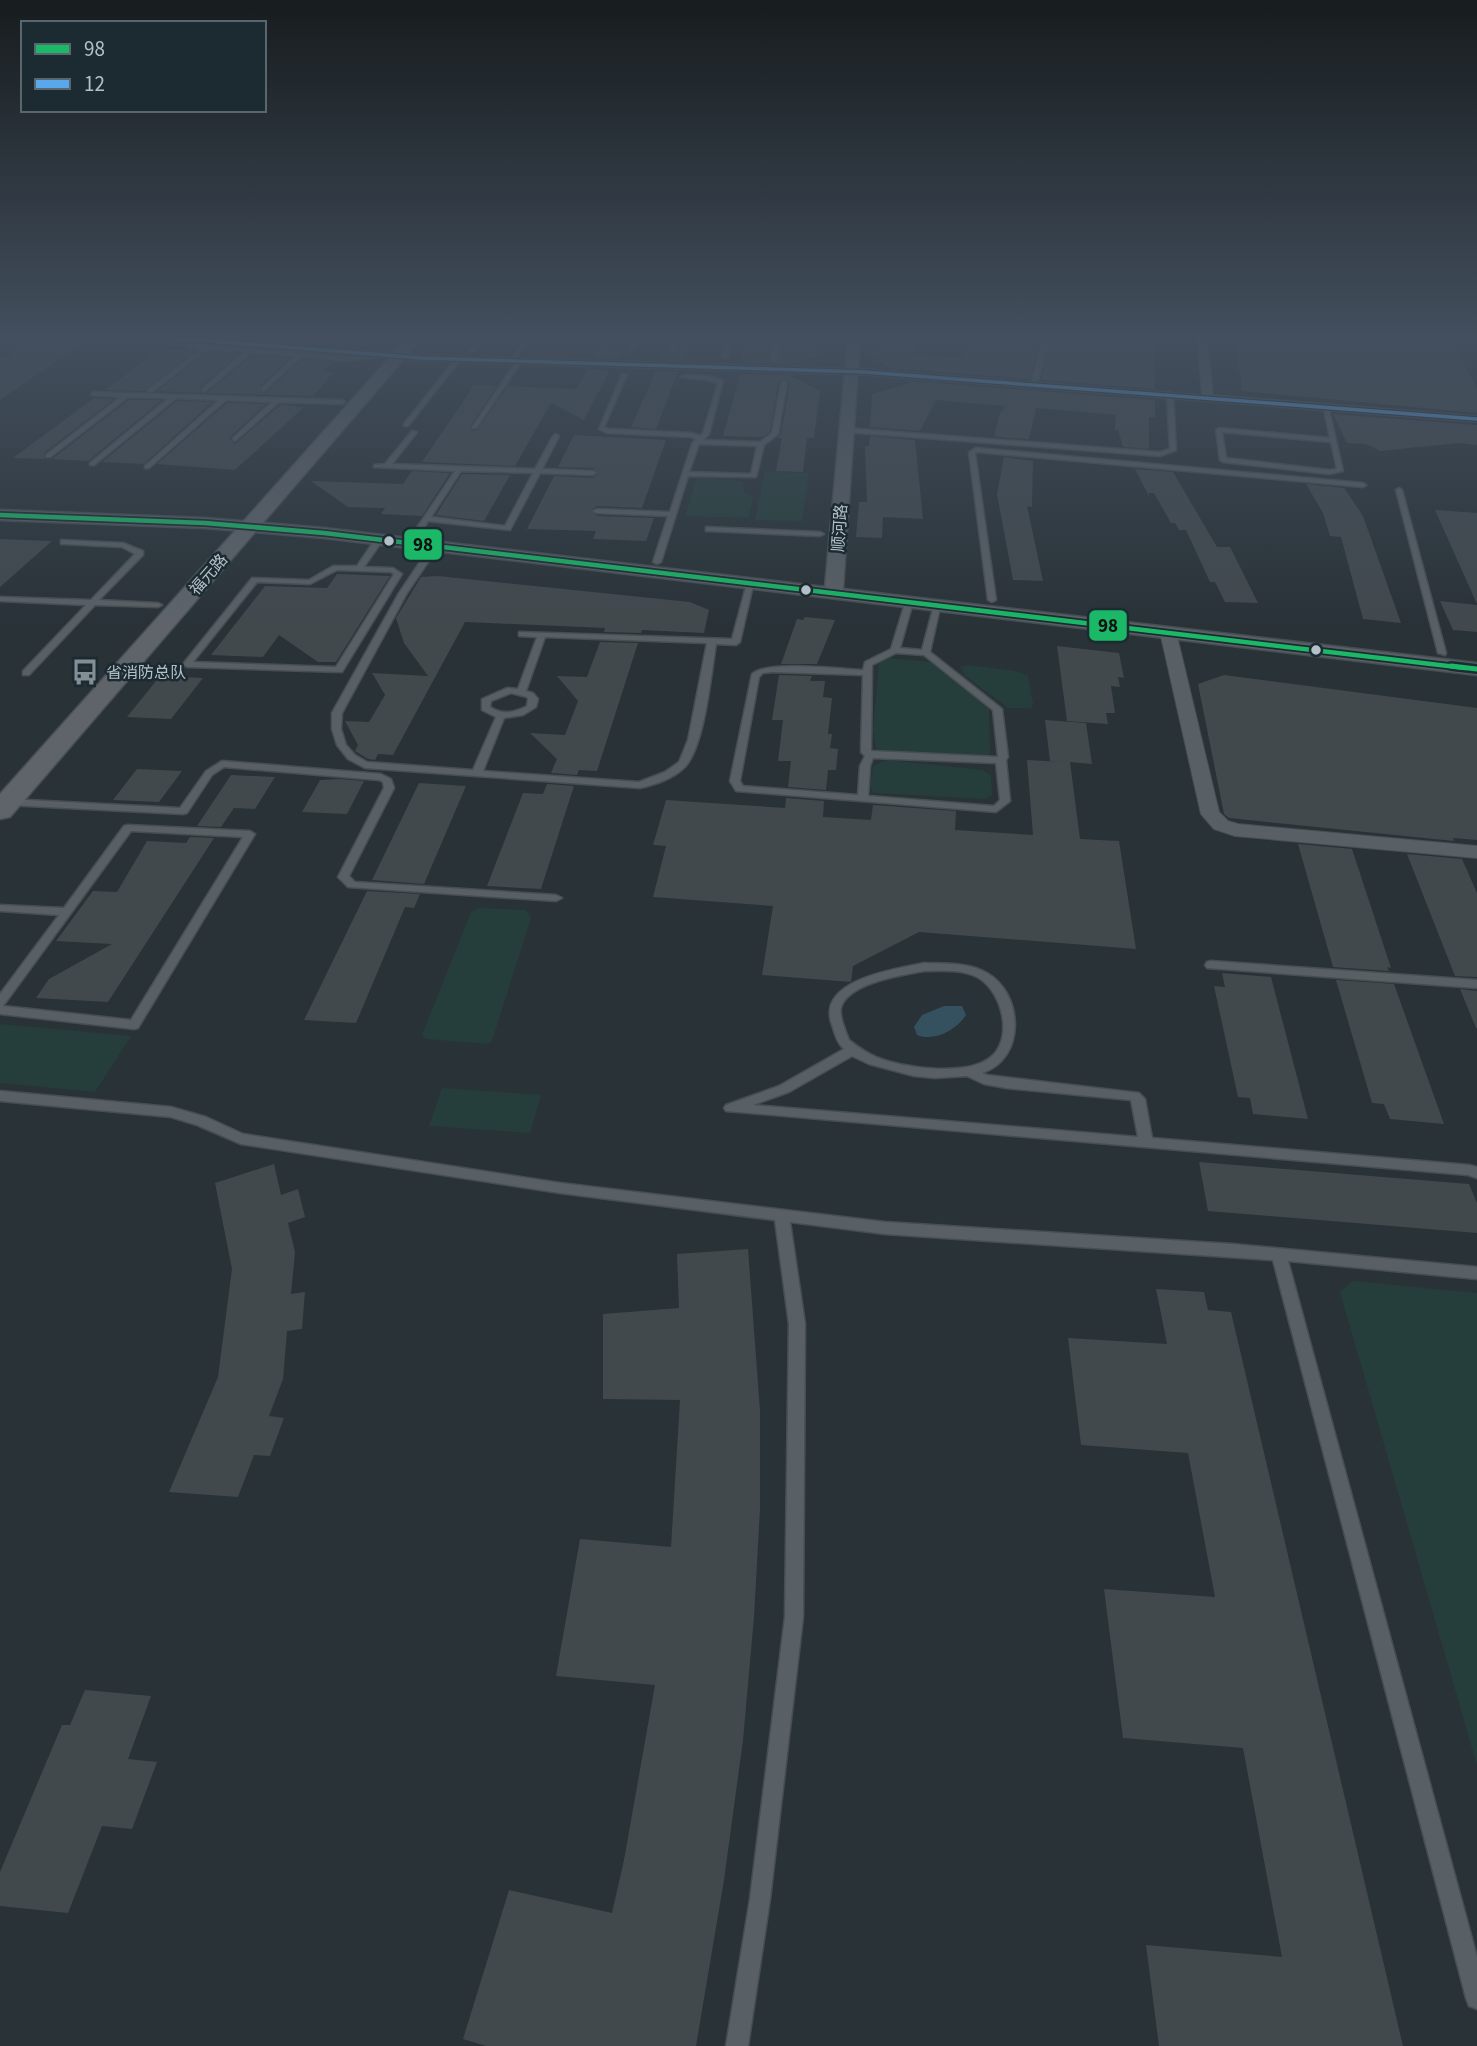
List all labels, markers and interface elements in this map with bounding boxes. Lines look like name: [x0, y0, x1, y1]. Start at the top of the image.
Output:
legend: [21, 21, 266, 112]
text: 98: [84, 34, 105, 64]
text: 12: [84, 69, 105, 99]
street label: 顺河路: [827, 503, 853, 553]
line badge: 98: [403, 528, 443, 561]
text: 98: [413, 532, 433, 559]
unlabelled marker: [382, 534, 396, 548]
street label: 福元路: [185, 549, 233, 600]
unlabelled marker: [799, 583, 813, 597]
line badge: 98: [1088, 609, 1128, 642]
text: 98: [1098, 613, 1118, 640]
unlabelled marker: [1309, 643, 1323, 657]
bus stop icon: 省消防总队: [70, 657, 100, 687]
place label: 省消防总队: [106, 662, 186, 684]

